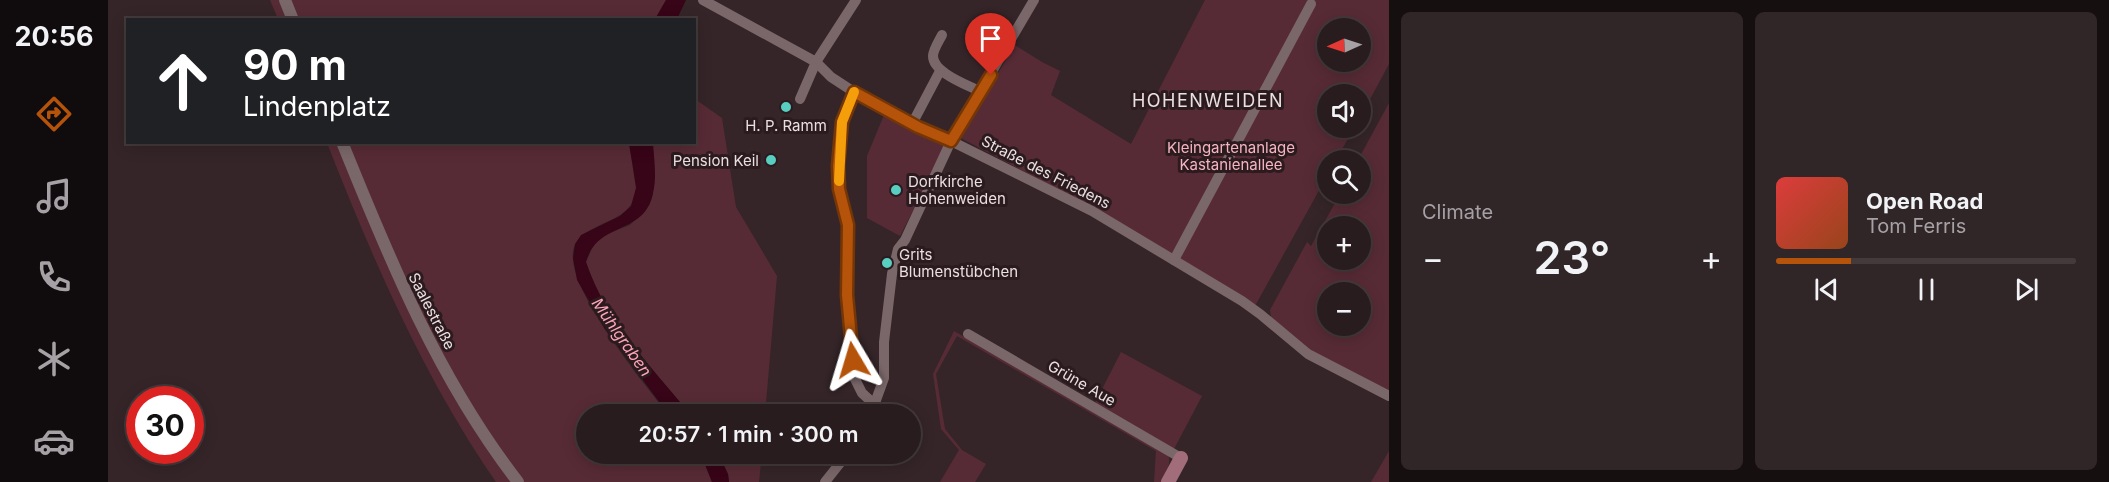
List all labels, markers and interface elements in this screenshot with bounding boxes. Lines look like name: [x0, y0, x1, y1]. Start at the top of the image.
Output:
pin: [965, 13, 1016, 75]
north arrow: [1317, 18, 1371, 72]
map controls: [1317, 18, 1371, 336]
text: 20:56: [14, 20, 94, 53]
icon: arrive: [974, 22, 1007, 55]
text: 90 m: [243, 39, 347, 90]
icon: ahead: [144, 42, 222, 120]
button: sound: [1317, 84, 1371, 138]
text: Lindenplatz: [243, 90, 391, 123]
district label: HOHENWEIDEN: [1132, 90, 1284, 111]
icon: directions: [33, 93, 75, 135]
marker: H. P. Ramm: [779, 100, 793, 114]
place label: H. P. Ramm: [745, 116, 827, 135]
street label: Straße des Friedens: [978, 131, 1114, 213]
park label: Kleingartenanlage Kastanienallee: [1167, 138, 1295, 174]
button: search: [1317, 150, 1371, 204]
place label: Pension Keil: [673, 151, 759, 170]
marker: Pension Keil: [764, 153, 778, 167]
place label: Dorfkirche Hohenweiden: [908, 172, 1006, 208]
icon: music: [33, 175, 75, 217]
marker: Dorfkirche Hohenweiden: [889, 183, 903, 197]
text: Open Road: [1866, 188, 1983, 214]
text: Climate: [1422, 200, 1493, 224]
text: Tom Ferris: [1866, 214, 1966, 238]
button: +: [1317, 216, 1371, 270]
text: 23°: [1534, 230, 1610, 285]
text: −: [1422, 238, 1444, 278]
text: +: [1700, 238, 1722, 278]
place label: Grits Blumenstübchen: [899, 245, 1018, 281]
icon: phone: [33, 256, 75, 298]
marker: Grits Blumenstübchen: [880, 256, 894, 270]
street label: Saalestraße: [405, 269, 459, 353]
icon: previous: [1810, 273, 1843, 306]
icon: pause: [1910, 273, 1943, 306]
icon: next: [2010, 273, 2043, 306]
button: −: [1317, 282, 1371, 336]
water label: Mühlgraben: [588, 294, 656, 380]
position arrow: [821, 328, 885, 392]
icon: climate: [33, 338, 75, 380]
street label: Grüne Aue: [1045, 356, 1119, 410]
speed limit sign: 30: [126, 386, 204, 464]
icon: car: [33, 420, 75, 462]
text: 20:57 · 1 min · 300 m: [638, 421, 859, 447]

